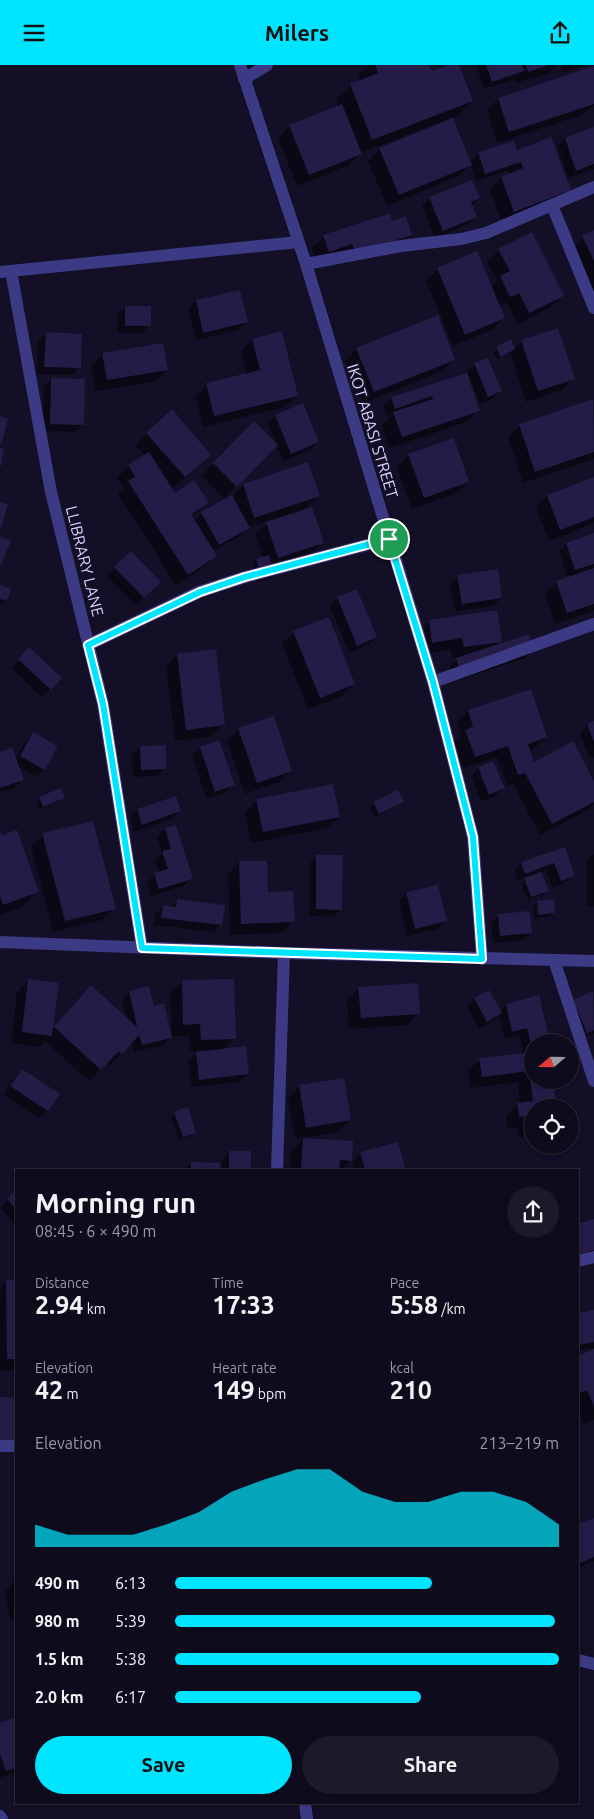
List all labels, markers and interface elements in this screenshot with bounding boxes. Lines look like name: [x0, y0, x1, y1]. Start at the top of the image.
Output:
icon: menu: [20, 19, 48, 47]
icon: share: [546, 19, 574, 47]
text: Milers: [265, 20, 329, 45]
street label: IKOT ABASI STREET: [344, 362, 402, 500]
street label: LLIBRARY LANE: [63, 504, 107, 618]
pin: [368, 518, 410, 560]
icon: arrive: [375, 525, 403, 553]
north arrow: [524, 1034, 579, 1089]
map controls: [524, 1034, 579, 1154]
button: locate: [524, 1099, 579, 1154]
button: share: [507, 1186, 559, 1238]
text: Morning run: [35, 1187, 196, 1218]
text: 08:45 · 6 × 490 m: [35, 1222, 156, 1240]
text: Distance: [35, 1275, 89, 1291]
text: Time: [212, 1275, 244, 1291]
text: Pace: [390, 1275, 419, 1291]
text: 2.94: [35, 1291, 83, 1319]
text: 17:33: [212, 1291, 275, 1319]
text: 5:58: [390, 1291, 438, 1319]
text: km: [83, 1301, 106, 1317]
text: /km: [438, 1301, 466, 1317]
text: Elevation: [35, 1360, 93, 1376]
text: Heart rate: [212, 1360, 277, 1376]
text: kcal: [390, 1360, 414, 1376]
text: 42: [35, 1376, 63, 1404]
text: 149: [212, 1376, 255, 1404]
text: 210: [390, 1376, 432, 1404]
text: m: [63, 1386, 79, 1402]
text: bpm: [255, 1386, 286, 1402]
text: Elevation: [35, 1434, 102, 1452]
text: 213–219 m: [479, 1434, 559, 1452]
text: 490 m: [35, 1574, 80, 1592]
text: 6:13: [115, 1574, 146, 1592]
text: 980 m: [35, 1612, 80, 1630]
text: 5:39: [115, 1612, 146, 1630]
text: 1.5 km: [35, 1650, 84, 1668]
text: 5:38: [115, 1650, 146, 1668]
text: 2.0 km: [35, 1688, 84, 1706]
text: 6:17: [115, 1688, 146, 1706]
button: Save: [35, 1736, 292, 1794]
button: Share: [302, 1736, 559, 1794]

